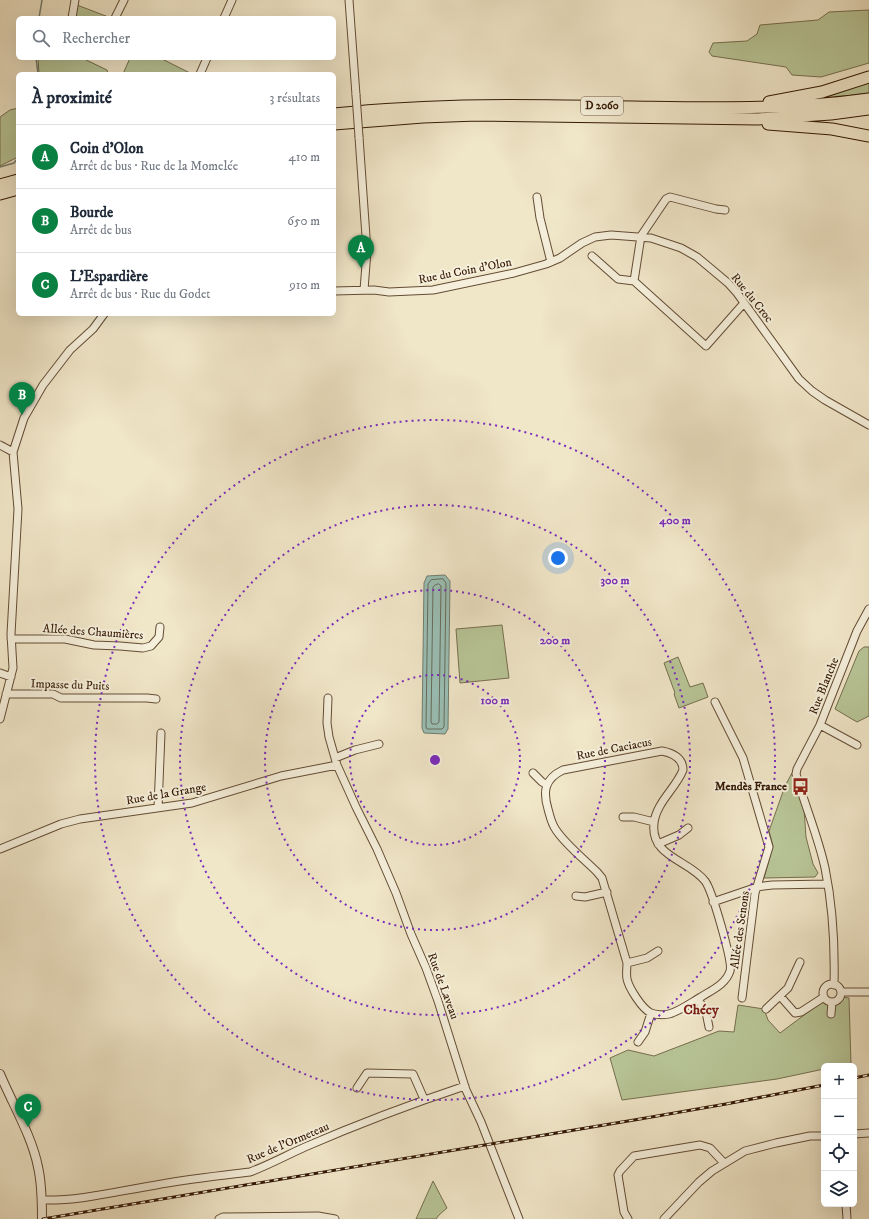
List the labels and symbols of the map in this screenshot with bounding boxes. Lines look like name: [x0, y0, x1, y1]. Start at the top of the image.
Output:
road number: D 2060: [581, 97, 623, 115]
pin: A: [348, 235, 374, 268]
street label: Rue du Coin d'Olon: [417, 254, 514, 287]
street label: Rue du Croc: [728, 270, 776, 326]
pin: B: [9, 382, 35, 415]
text: 400 m: [658, 513, 691, 528]
your location: [548, 548, 568, 568]
text: 300 m: [601, 573, 629, 588]
street label: Allée des Chaumières: [42, 621, 144, 643]
text: 200 m: [540, 633, 570, 648]
street label: Rue Blanche: [806, 655, 842, 717]
street label: Impasse du Puits: [30, 676, 110, 694]
text: 100 m: [481, 693, 509, 708]
street label: Rue de Caciacus: [575, 734, 653, 764]
centre of rings: [428, 753, 442, 767]
bus stop icon: Mendès France: [790, 776, 810, 796]
place label: Mendès France: [715, 779, 787, 794]
street label: Rue de la Grange: [125, 780, 207, 808]
street label: Allée des Senons: [727, 890, 753, 970]
street label: Rue de Laveau: [424, 951, 462, 1021]
district label: Chécy: [683, 1001, 719, 1019]
pin: C: [15, 1094, 41, 1127]
street label: Rue de l'Ormeteau: [245, 1119, 332, 1167]

